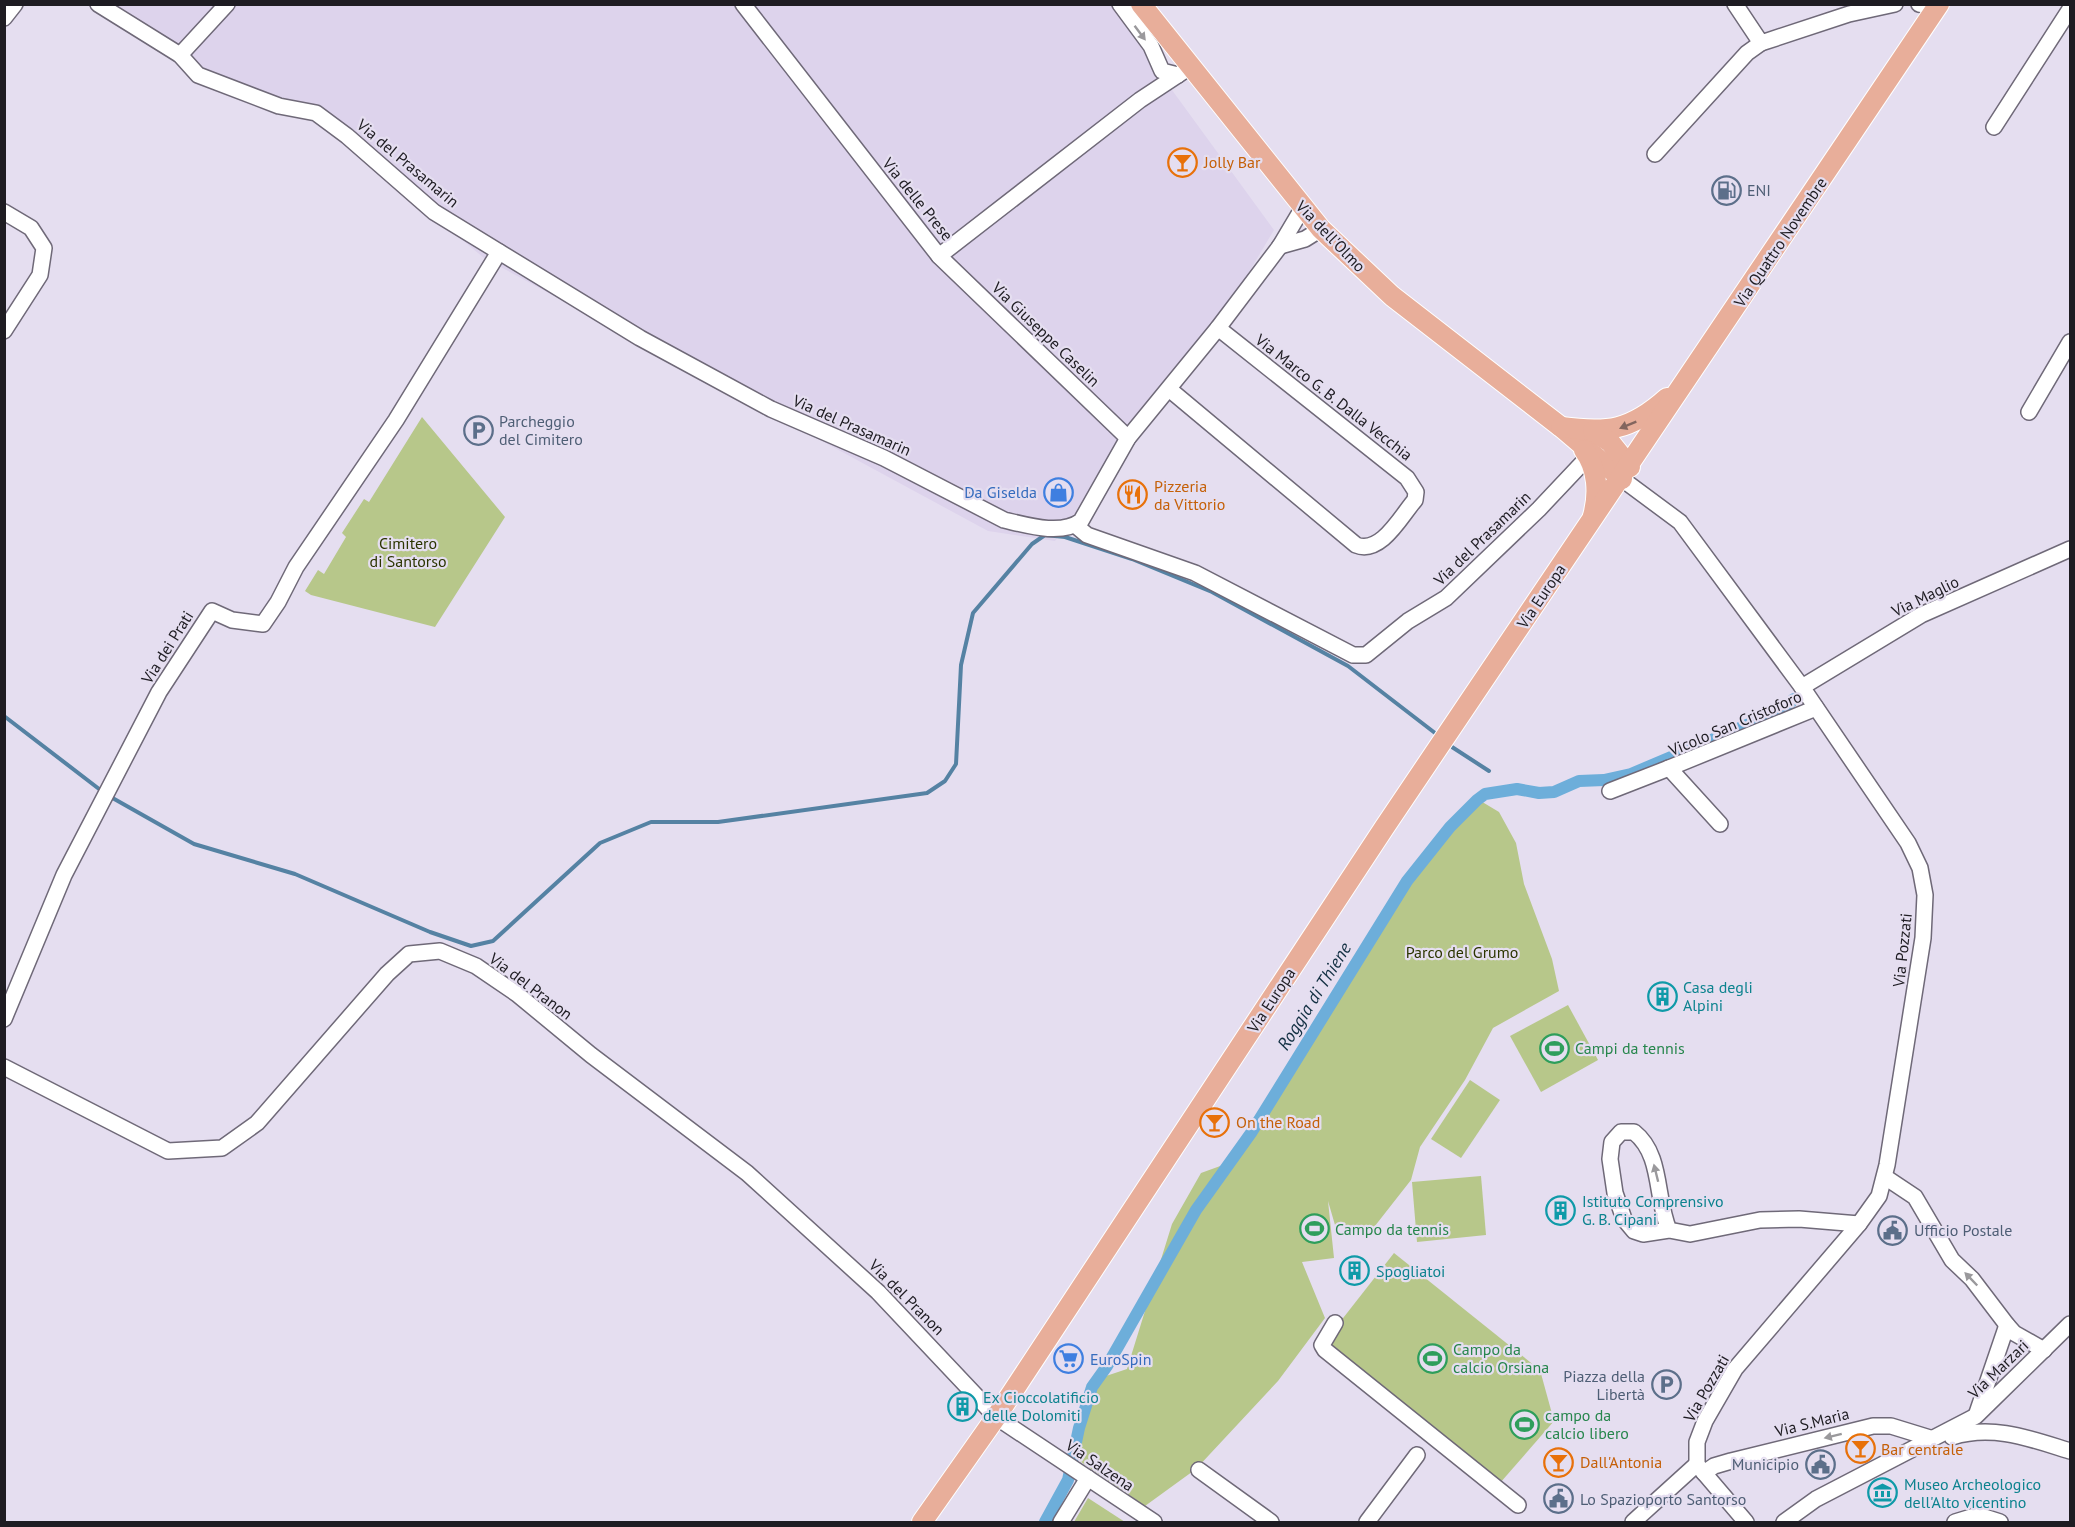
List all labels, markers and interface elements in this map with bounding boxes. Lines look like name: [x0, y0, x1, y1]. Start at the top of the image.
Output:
one-way arrow: [1134, 25, 1146, 40]
street label: Via del Prasamarin: [352, 114, 463, 212]
bar icon: Jolly Bar: [1167, 146, 1199, 178]
place label: Jolly Bar: [1203, 152, 1261, 172]
street label: Via delle Prese: [878, 153, 958, 244]
street label: Via Quattro Novembre: [1729, 173, 1831, 312]
fuel station icon: ENI: [1710, 174, 1742, 206]
place label: ENI: [1747, 180, 1771, 200]
street label: Via dell'Olmo: [1291, 195, 1370, 276]
street label: Via Giuseppe Caselin: [987, 277, 1104, 391]
street label: Via Marco G. B. Dalla Vecchia: [1251, 329, 1417, 465]
street label: Via del Prasamarin: [789, 390, 914, 460]
place label: Parcheggio del Cimitero: [499, 411, 583, 449]
parking icon: Parcheggio del Cimitero: [462, 414, 494, 446]
one-way arrow: [1618, 420, 1636, 430]
shop icon: Da Giselda: [1042, 476, 1074, 508]
place label: Pizzeria da Vittorio: [1154, 476, 1225, 514]
restaurant icon: Pizzeria da Vittorio: [1117, 479, 1149, 511]
place label: Da Giselda: [964, 482, 1037, 502]
street label: Via del Prasamarin: [1429, 487, 1535, 590]
park label: Cimitero di Santorso: [370, 533, 446, 571]
street label: Via Europa: [1512, 560, 1570, 633]
street label: Via Maglio: [1887, 571, 1962, 621]
street label: Via dei Prati: [136, 607, 197, 688]
street label: Vicolo San Cristoforo: [1665, 686, 1804, 760]
street label: Via Pozzati: [1888, 912, 1916, 989]
water label: Roggia di Thiene: [1272, 937, 1357, 1054]
park label: Parco del Grumo: [1406, 942, 1518, 962]
street label: Via del Pranon: [485, 948, 577, 1024]
street label: Via Europa: [1242, 964, 1299, 1037]
place label: Casa degli Alpini: [1683, 977, 1753, 1015]
building icon: Casa degli Alpini: [1646, 980, 1678, 1012]
sports icon: Campi da tennis: [1538, 1032, 1570, 1064]
place label: Campi da tennis: [1575, 1038, 1685, 1058]
bar icon: On the Road: [1199, 1106, 1231, 1138]
place label: On the Road: [1236, 1112, 1320, 1132]
one-way arrow: [1650, 1164, 1660, 1182]
place label: Istituto Comprensivo G. B. Cipani: [1582, 1191, 1724, 1229]
building icon: Istituto Comprensivo G. B. Cipani: [1545, 1194, 1577, 1226]
sports icon: Campo da tennis: [1298, 1213, 1330, 1245]
public building icon: Ufficio Postale: [1877, 1214, 1909, 1246]
place label: Campo da tennis: [1335, 1219, 1449, 1239]
place label: Ufficio Postale: [1914, 1220, 2012, 1240]
street label: Via del Pranon: [864, 1254, 949, 1339]
building icon: Spogliatoi: [1339, 1255, 1371, 1287]
place label: Spogliatoi: [1376, 1261, 1445, 1281]
one-way arrow: [1964, 1271, 1978, 1286]
street label: Via Marzari: [1963, 1335, 2032, 1403]
place label: Campo da calcio Orsiana: [1453, 1339, 1549, 1377]
sports icon: Campo da calcio Orsiana: [1416, 1342, 1448, 1374]
supermarket icon: EuroSpin: [1053, 1343, 1085, 1375]
place label: EuroSpin: [1090, 1349, 1151, 1369]
street label: Via Pozzati: [1678, 1351, 1733, 1426]
place label: Piazza della Libertà: [1563, 1366, 1645, 1404]
parking icon: Piazza della Libertà: [1650, 1369, 1682, 1401]
place label: Ex Cioccolatificio delle Dolomiti: [983, 1387, 1099, 1425]
building icon: Ex Cioccolatificio delle Dolomiti: [946, 1390, 978, 1422]
street label: Via S.Maria: [1772, 1403, 1851, 1441]
place label: campo da calcio libero: [1545, 1405, 1629, 1443]
sports icon: campo da calcio libero: [1508, 1408, 1540, 1440]
one-way arrow: [1823, 1431, 1842, 1441]
bar icon: Bar centrale: [1844, 1433, 1876, 1465]
street label: Via Salzena: [1061, 1434, 1138, 1495]
place label: Bar centrale: [1881, 1439, 1963, 1459]
bar icon: Dall'Antonia: [1543, 1446, 1575, 1478]
public building icon: Municipio: [1804, 1448, 1836, 1480]
place label: Dall'Antonia: [1580, 1452, 1662, 1472]
place label: Municipio: [1732, 1454, 1799, 1474]
place label: Museo Archeologico dell'Alto vicentino: [1904, 1474, 2041, 1512]
museum icon: Museo Archeologico dell'Alto vicentino: [1867, 1477, 1899, 1509]
public building icon: Lo Spazioporto Santorso: [1543, 1483, 1575, 1515]
place label: Lo Spazioporto Santorso: [1580, 1489, 1746, 1509]

